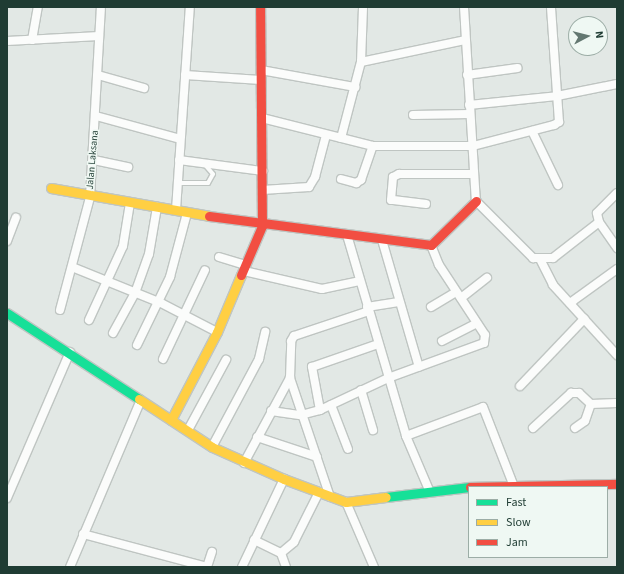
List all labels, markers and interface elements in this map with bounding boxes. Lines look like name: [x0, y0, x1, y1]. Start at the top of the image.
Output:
north arrow: [568, 16, 608, 56]
text: N: [592, 30, 607, 39]
street label: Jalan Laksana: [84, 130, 102, 190]
legend: [468, 486, 608, 558]
text: Fast: [506, 494, 526, 511]
text: Slow: [506, 514, 531, 531]
text: Jam: [506, 534, 528, 551]

